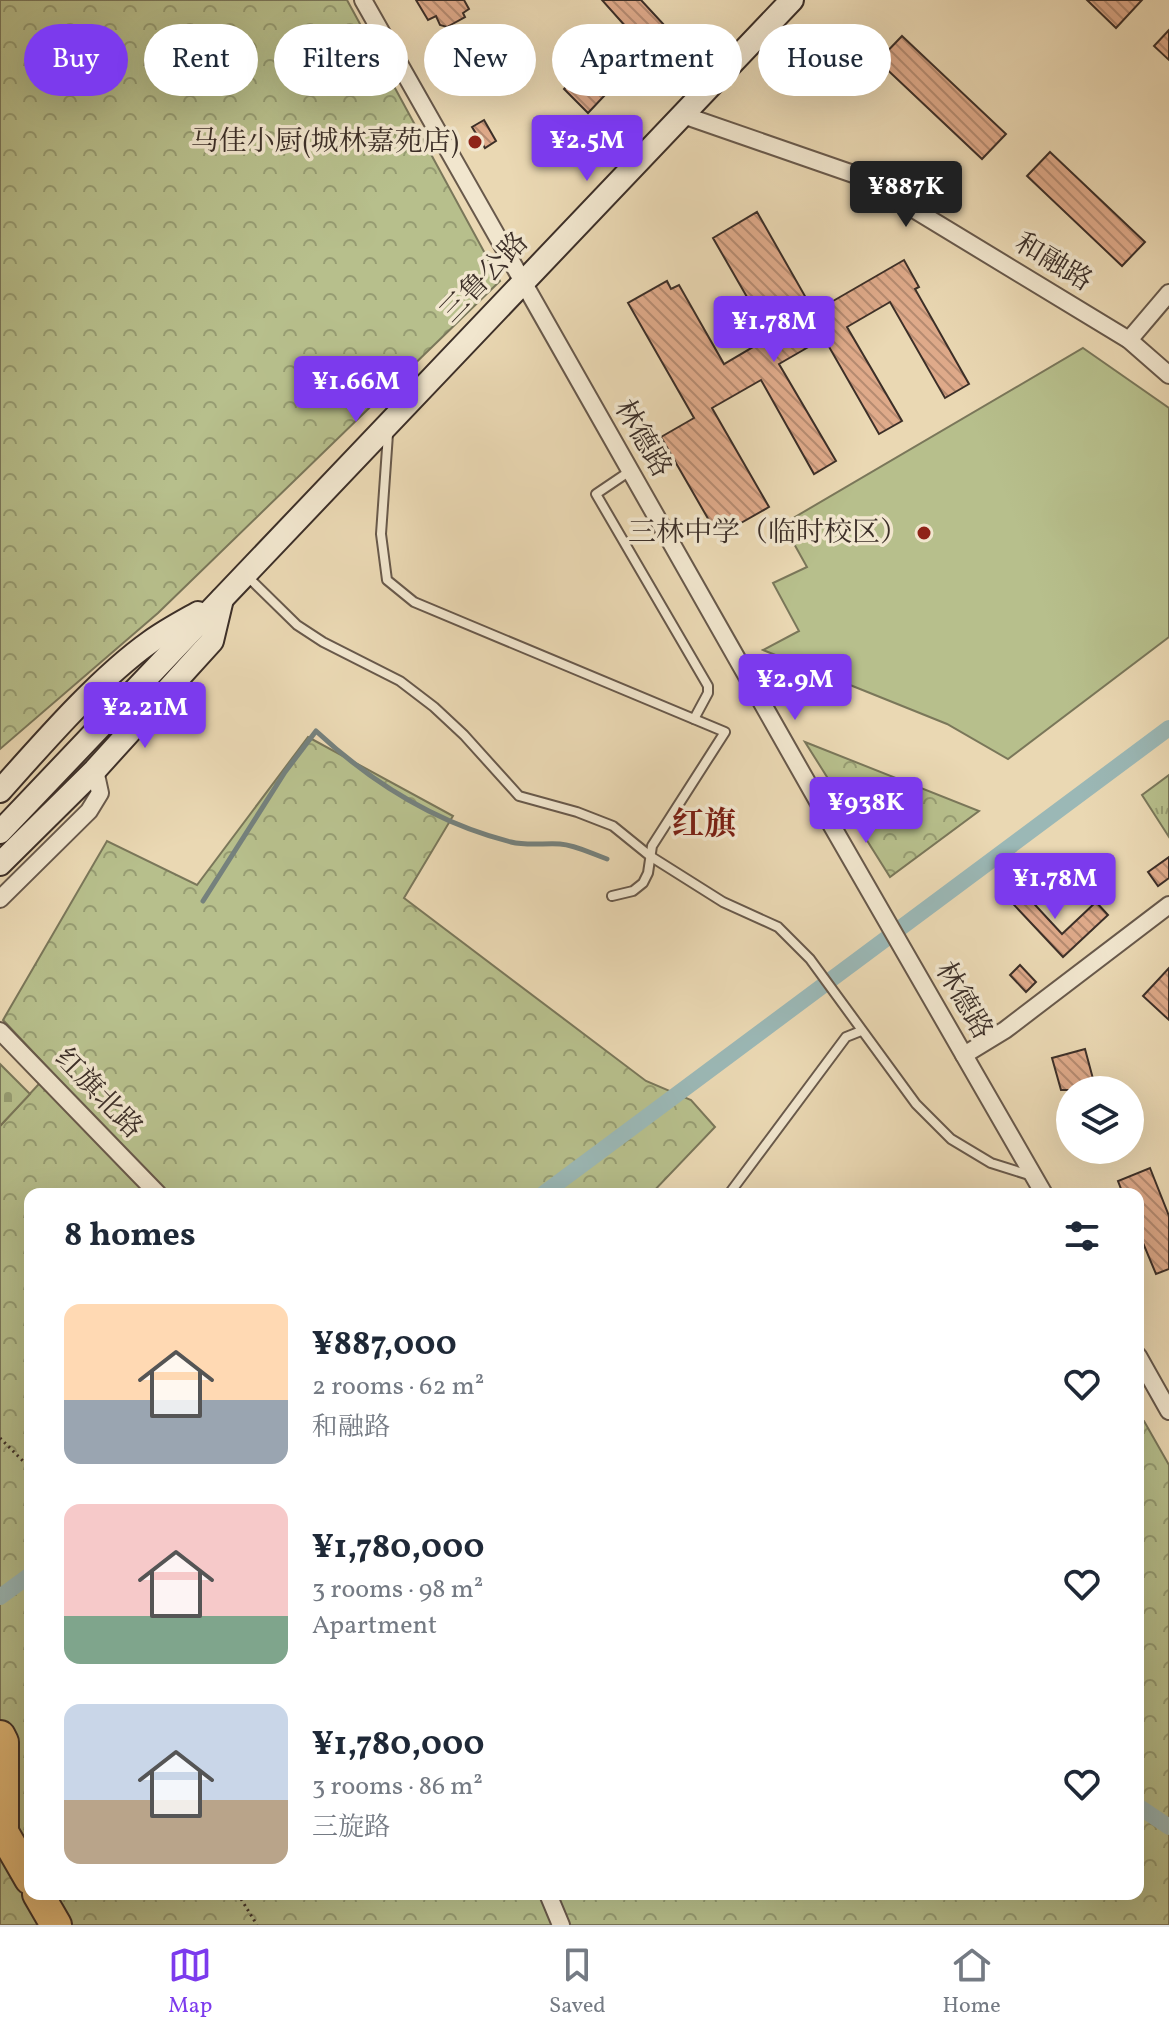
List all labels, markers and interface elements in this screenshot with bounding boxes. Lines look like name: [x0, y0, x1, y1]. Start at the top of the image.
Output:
chip: Buy: [24, 24, 128, 96]
chip: Rent: [144, 24, 258, 96]
chip: Filters: [274, 24, 408, 96]
chip: New: [424, 24, 536, 96]
chip: Apartment: [552, 24, 742, 96]
chip: House: [758, 24, 891, 96]
pin: ¥2.5M: [531, 115, 643, 183]
place label: 马佳小厨(城林嘉苑店): [191, 123, 459, 162]
text: ¥2.5M: [550, 123, 624, 159]
marker: 马佳小厨(城林嘉苑店): [466, 133, 484, 151]
pin: ¥887K: [850, 161, 962, 229]
text: ¥887K: [868, 169, 944, 205]
street label: 三鲁公路: [432, 224, 538, 332]
street label: 和融路: [1007, 225, 1099, 301]
pin: ¥1.78M: [709, 296, 839, 364]
text: ¥1.78M: [732, 304, 816, 340]
pin: ¥1.66M: [291, 356, 421, 424]
text: ¥1.66M: [312, 364, 400, 400]
street label: 林德路: [604, 393, 680, 485]
place label: 三林中学（临时校区）: [628, 514, 908, 553]
marker: 三林中学（临时校区）: [915, 524, 933, 542]
pin: ¥2.9M: [739, 654, 851, 722]
text: ¥2.9M: [757, 662, 833, 698]
pin: ¥2.21M: [80, 682, 210, 750]
text: ¥2.21M: [102, 690, 188, 726]
pin: ¥938K: [810, 777, 922, 845]
text: ¥938K: [828, 785, 904, 821]
district label: 红旗: [672, 804, 736, 848]
pin: ¥1.78M: [990, 853, 1120, 921]
text: ¥1.78M: [1013, 861, 1097, 897]
street label: 林德路: [925, 955, 1001, 1047]
street label: 红旗北路: [45, 1040, 151, 1148]
map controls: [1056, 1076, 1144, 1164]
button: layers: [1056, 1076, 1144, 1164]
text: 8 homes: [64, 1213, 196, 1260]
icon: filters: [1060, 1214, 1104, 1258]
text: ¥887,000: [312, 1322, 457, 1369]
icon: home: [128, 1336, 224, 1432]
icon: heart: [1060, 1362, 1104, 1406]
text: 2 rooms · 62 m²: [312, 1369, 484, 1405]
text: 和融路: [312, 1410, 390, 1446]
text: ¥1,780,000: [312, 1525, 485, 1572]
icon: home: [128, 1536, 224, 1632]
icon: heart: [1060, 1562, 1104, 1606]
text: 3 rooms · 98 m²: [312, 1572, 483, 1608]
text: Apartment: [312, 1608, 437, 1644]
text: ¥1,780,000: [312, 1722, 485, 1769]
icon: home: [128, 1736, 224, 1832]
icon: heart: [1060, 1762, 1104, 1806]
text: 3 rooms · 86 m²: [312, 1769, 483, 1805]
text: 三旋路: [312, 1810, 390, 1846]
tab: Map: [168, 1943, 212, 2022]
tab: Saved: [549, 1943, 606, 2022]
tab: Home: [942, 1943, 1001, 2022]

